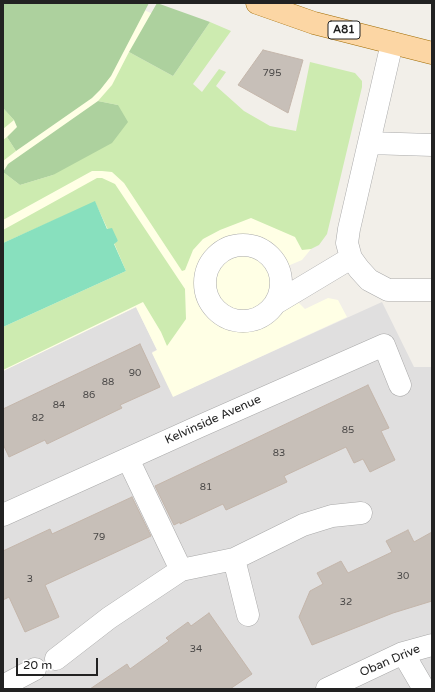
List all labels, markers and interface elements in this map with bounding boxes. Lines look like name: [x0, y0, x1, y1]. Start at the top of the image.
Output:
road number: A81: [328, 21, 360, 39]
house number: 795: [263, 67, 281, 79]
house number: 90: [129, 367, 141, 379]
house number: 88: [102, 376, 114, 388]
house number: 86: [83, 389, 95, 401]
street label: Kelvinside Avenue: [163, 392, 263, 448]
house number: 84: [53, 399, 65, 411]
house number: 82: [32, 412, 44, 424]
house number: 85: [342, 424, 354, 436]
house number: 83: [273, 447, 285, 459]
house number: 81: [200, 481, 212, 493]
house number: 79: [93, 531, 105, 543]
house number: 30: [397, 570, 409, 582]
house number: 3: [27, 573, 33, 585]
house number: 32: [340, 596, 352, 608]
street label: Oban Drive: [358, 642, 422, 680]
house number: 34: [190, 643, 202, 655]
scale bar: [18, 650, 100, 676]
text: 20 m: [23, 658, 52, 672]

